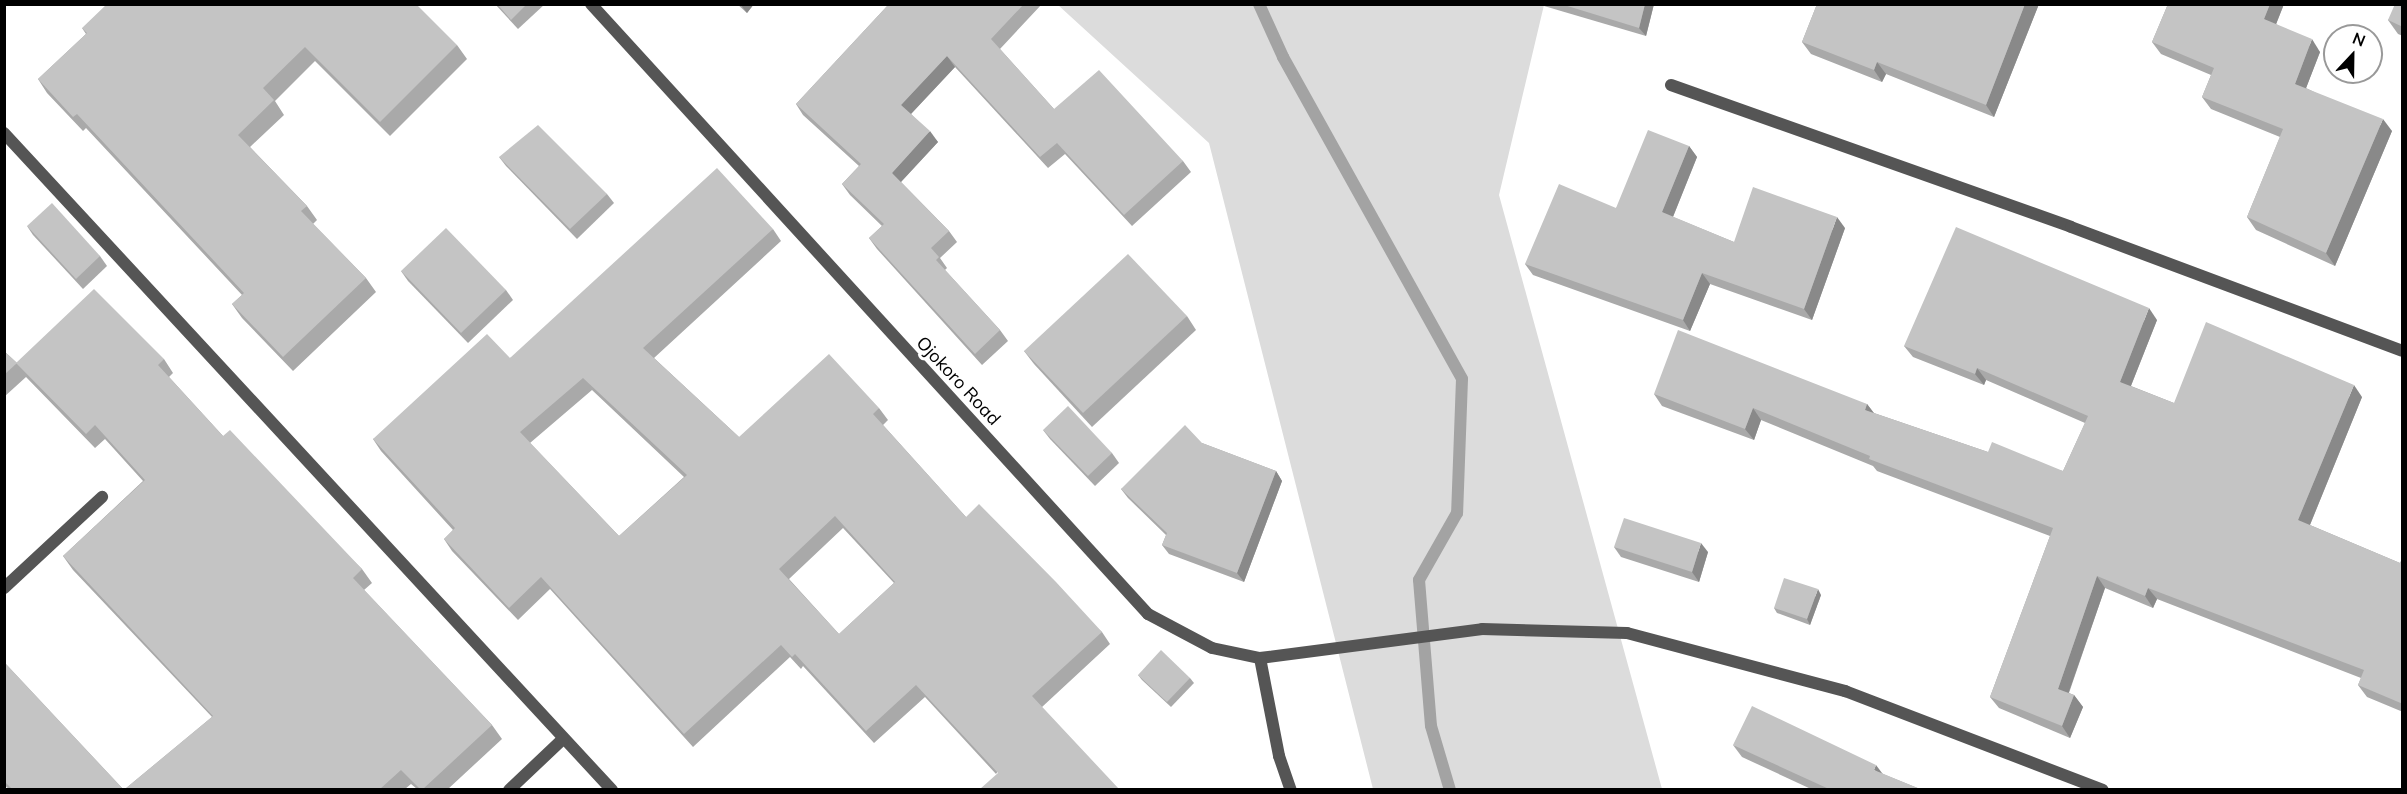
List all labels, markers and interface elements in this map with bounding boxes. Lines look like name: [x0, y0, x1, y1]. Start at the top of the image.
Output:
north arrow: [2323, 24, 2383, 84]
text: N: [2350, 28, 2368, 51]
street label: Ojokoro Road: [911, 332, 1005, 430]

